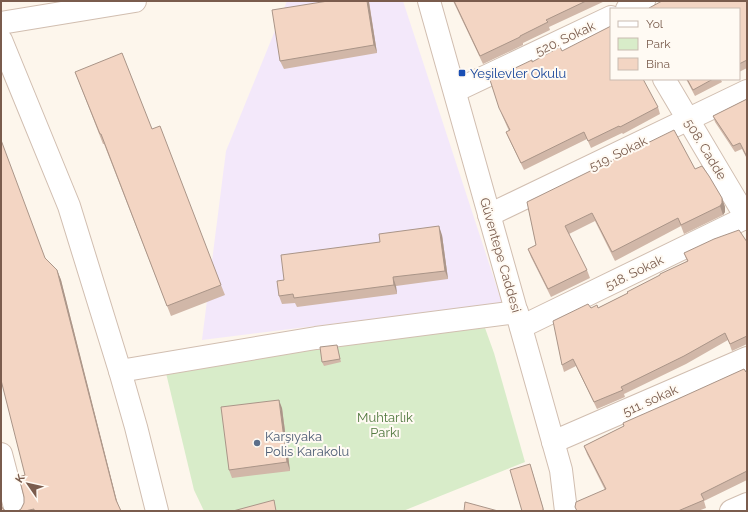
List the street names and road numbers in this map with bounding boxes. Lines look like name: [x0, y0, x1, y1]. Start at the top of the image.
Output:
street label: 520. Sokak: [533, 18, 597, 59]
street label: 508. Cadde: [682, 116, 730, 183]
street label: 519. Sokak: [587, 133, 650, 174]
street label: Güventepe Caddesi: [477, 196, 524, 314]
street label: 518. Sokak: [603, 252, 666, 293]
street label: 511. sokak: [620, 382, 680, 419]

